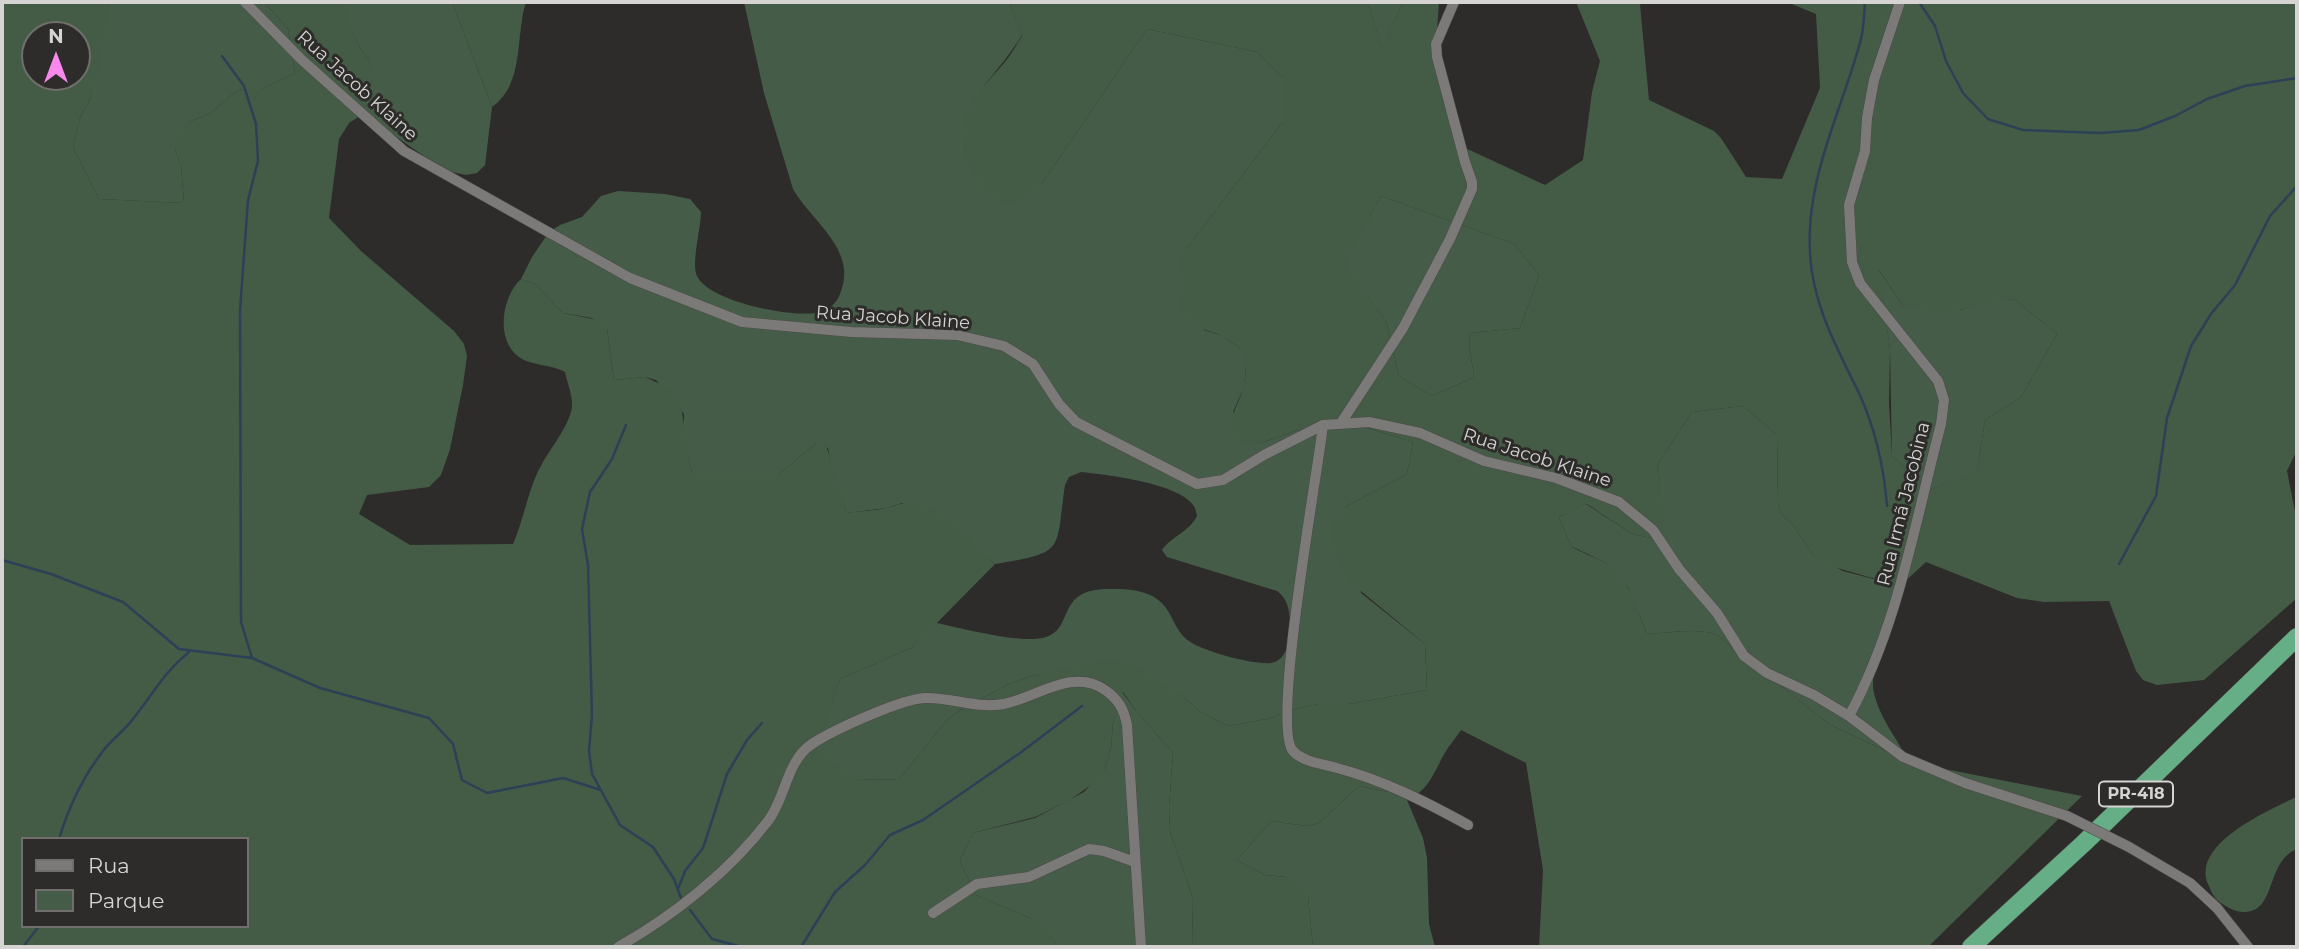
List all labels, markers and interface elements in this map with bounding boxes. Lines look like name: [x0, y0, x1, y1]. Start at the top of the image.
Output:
north arrow: [21, 21, 91, 91]
text: N: [48, 25, 64, 48]
street label: Rua Jacob Klaine: [292, 26, 422, 146]
street label: Rua Jacob Klaine: [815, 302, 971, 334]
street label: Rua Irmã Jacobina: [1873, 420, 1935, 588]
street label: Rua Jacob Klaine: [1460, 424, 1614, 492]
road number: PR-418: [2099, 782, 2173, 806]
legend: [21, 837, 248, 928]
text: Rua: [88, 853, 130, 878]
text: Parque: [88, 888, 164, 913]

